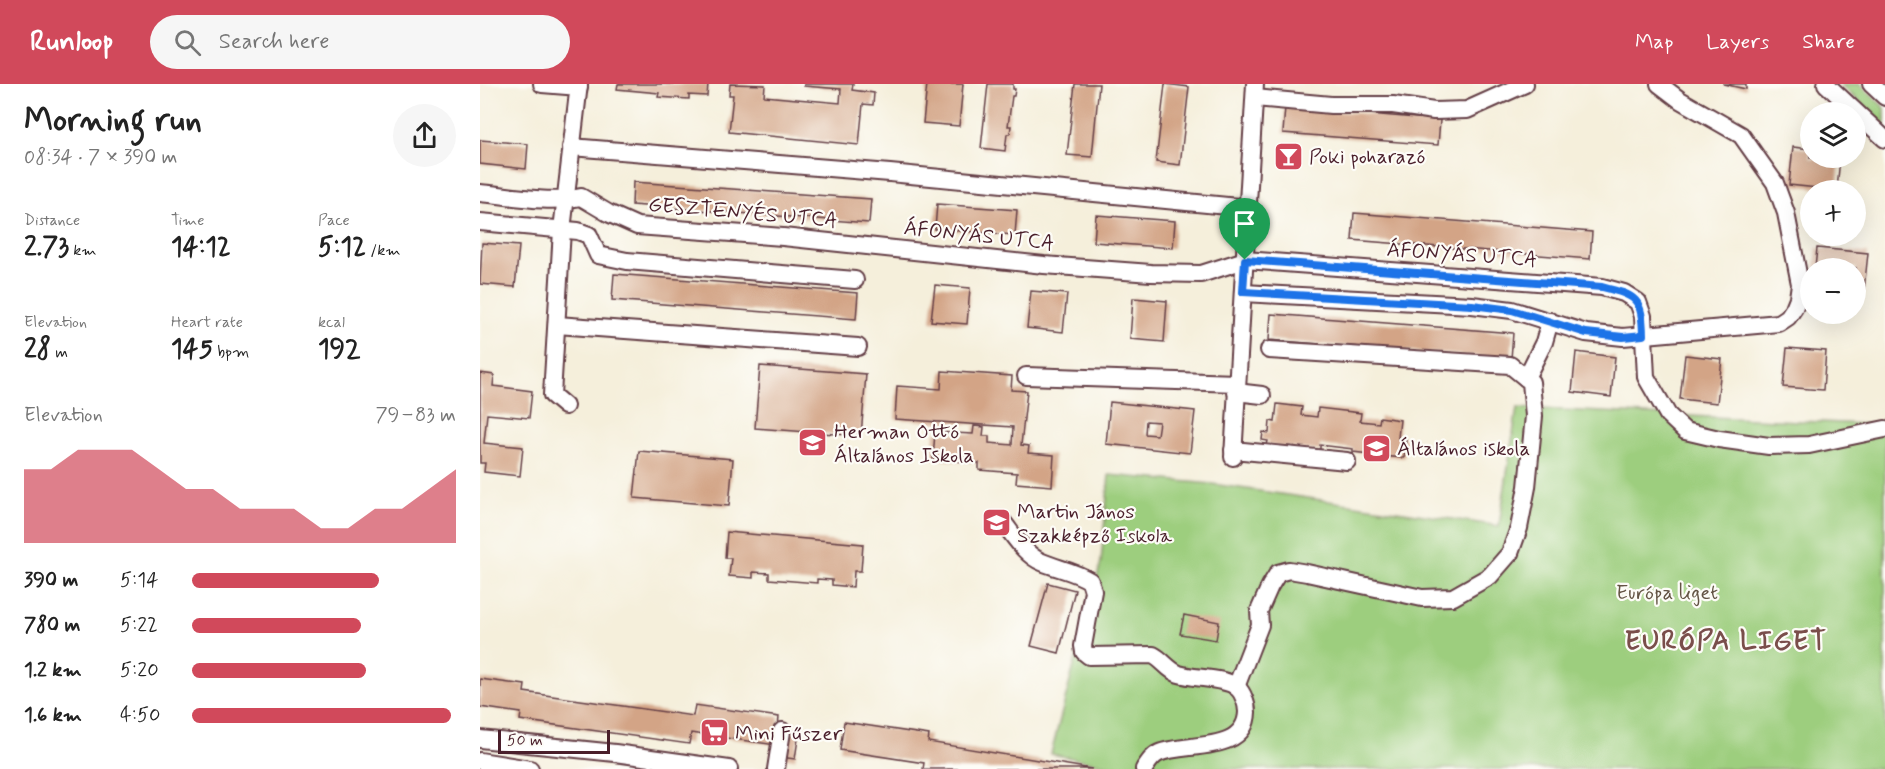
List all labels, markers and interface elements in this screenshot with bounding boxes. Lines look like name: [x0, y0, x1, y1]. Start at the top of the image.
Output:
search box: [150, 15, 570, 69]
text: Runloop: [30, 24, 114, 61]
icon: search: [171, 26, 204, 59]
text: Search here: [219, 28, 329, 56]
text: Map: [1635, 28, 1673, 56]
text: Layers: [1706, 28, 1769, 56]
text: Share: [1802, 28, 1855, 56]
text: Morning run: [24, 99, 202, 143]
map controls: [1800, 102, 1866, 324]
button: layers: [1800, 102, 1866, 168]
button: share: [393, 104, 456, 167]
bar icon: Poki poharazó: [1272, 140, 1304, 172]
place label: Poki poharazó: [1309, 143, 1426, 171]
text: 08:34 · 7 × 390 m: [24, 144, 178, 171]
button: +: [1800, 180, 1866, 246]
street label: GESZTENYÉS UTCA: [647, 191, 839, 235]
pin: [1219, 198, 1270, 260]
icon: arrive: [1228, 207, 1261, 240]
text: Distance: [24, 210, 80, 231]
text: Time: [171, 210, 205, 231]
text: Pace: [318, 210, 350, 231]
street label: ÁFONYÁS UTCA: [902, 214, 1055, 258]
text: 2.73: [24, 231, 69, 265]
text: 14:12: [171, 231, 231, 265]
text: 5:12: [318, 231, 366, 265]
street label: ÁFONYÁS UTCA: [1386, 236, 1538, 274]
text: km: [69, 240, 97, 261]
text: /km: [366, 240, 401, 261]
button: −: [1800, 258, 1866, 324]
text: Elevation: [24, 312, 87, 333]
text: Heart rate: [171, 312, 243, 333]
text: kcal: [318, 312, 345, 333]
text: 28: [24, 333, 51, 367]
text: 145: [171, 333, 213, 367]
text: 192: [318, 333, 361, 367]
text: m: [51, 342, 68, 363]
text: bpm: [213, 342, 249, 363]
text: Elevation: [24, 402, 103, 429]
text: 79–83 m: [375, 402, 456, 429]
place label: Herman Ottó Általános Iskola: [834, 418, 974, 470]
school or university icon: Herman Ottó Általános Iskola: [797, 427, 829, 459]
school or university icon: Általános iskola: [1360, 432, 1392, 464]
place label: Általános iskola: [1397, 435, 1530, 463]
place label: Martin János Szakképző Iskola: [1017, 498, 1172, 550]
school or university icon: Martin János Szakképző Iskola: [980, 507, 1012, 539]
text: 390 m: [24, 567, 78, 594]
text: 5:14: [120, 567, 158, 594]
park label: Európa liget: [1616, 579, 1718, 607]
text: 780 m: [24, 612, 80, 639]
text: 5:22: [120, 612, 158, 639]
district label: EURÓPA LIGET: [1625, 624, 1827, 659]
text: 1.2 km: [24, 657, 81, 684]
text: 5:20: [120, 657, 159, 684]
text: 1.6 km: [24, 702, 82, 729]
text: 4:50: [120, 702, 160, 729]
supermarket icon: Mini Fűszer: [698, 717, 730, 749]
place label: Mini Fűszer: [735, 720, 843, 748]
scale bar: [498, 727, 610, 754]
text: 50 m: [507, 730, 543, 751]

